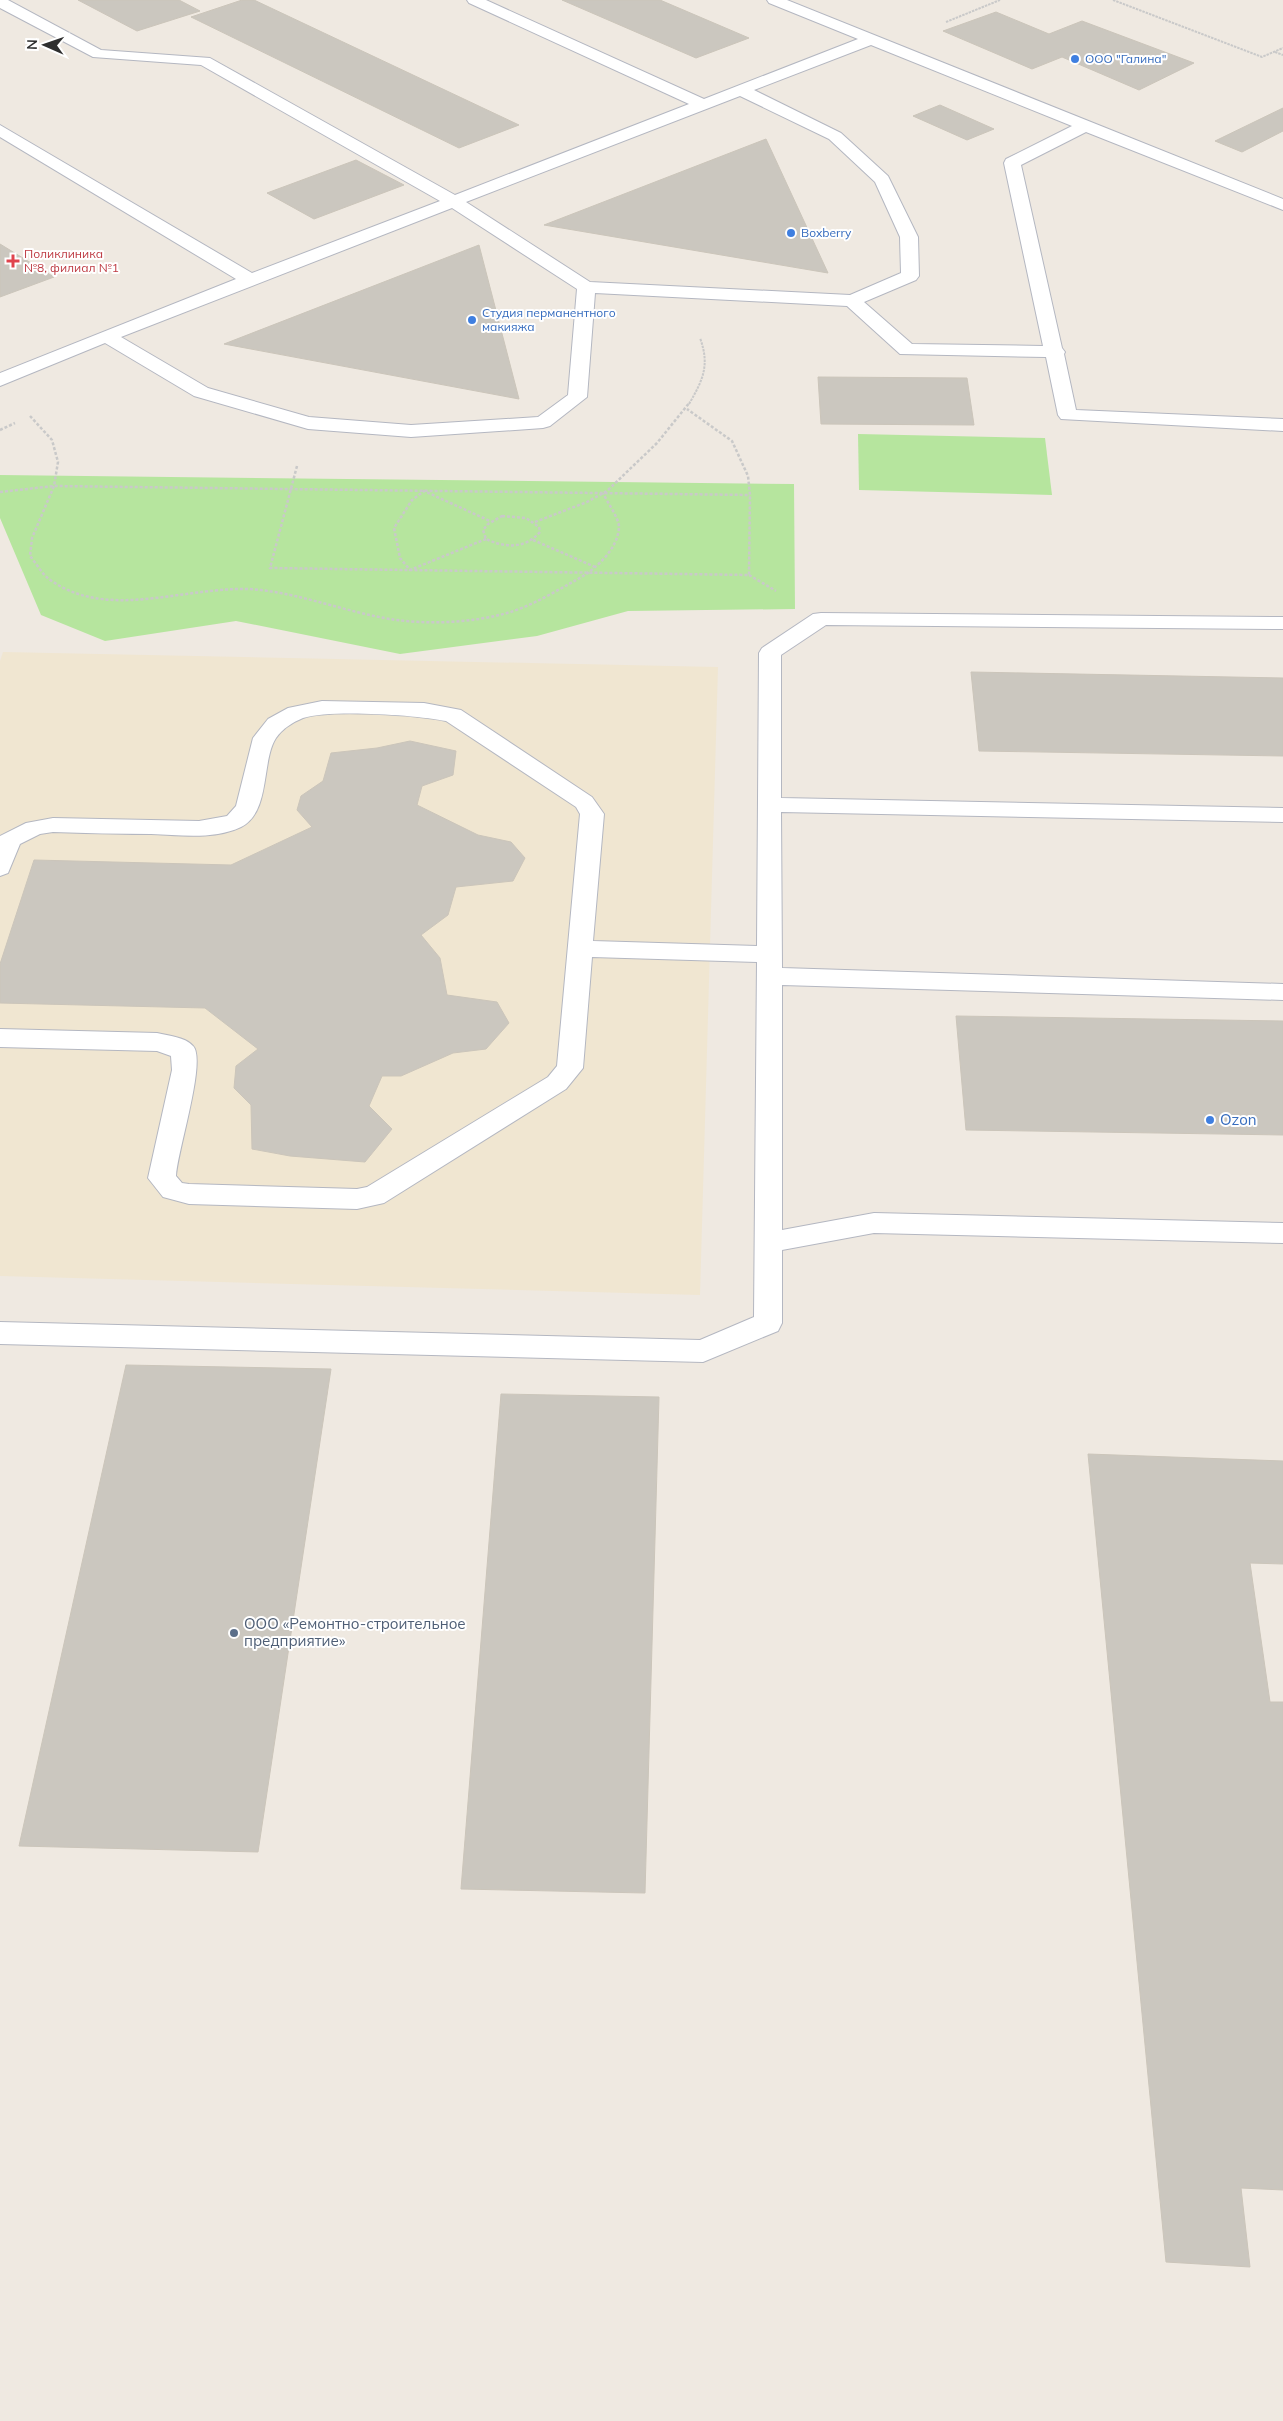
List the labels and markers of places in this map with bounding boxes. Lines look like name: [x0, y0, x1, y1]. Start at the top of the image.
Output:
place label: ООО "Галина": [1085, 51, 1166, 66]
marker: ООО "Галина": [1069, 53, 1081, 65]
place label: Boxberry: [801, 225, 852, 240]
marker: Boxberry: [785, 227, 797, 239]
place label: Поликлиника №8, филиал №1: [24, 246, 119, 275]
marker: Поликлиника №8, филиал №1: [6, 254, 20, 268]
place label: Студия перманентного макияжа: [482, 305, 616, 334]
marker: Студия перманентного макияжа: [466, 314, 478, 326]
place label: Ozon: [1220, 1110, 1257, 1129]
marker: Ozon: [1204, 1114, 1216, 1126]
place label: ООО «Ремонтно-строительное предприятие»: [244, 1614, 466, 1650]
marker: ООО «Ремонтно-строительное предприятие»: [228, 1627, 240, 1639]

